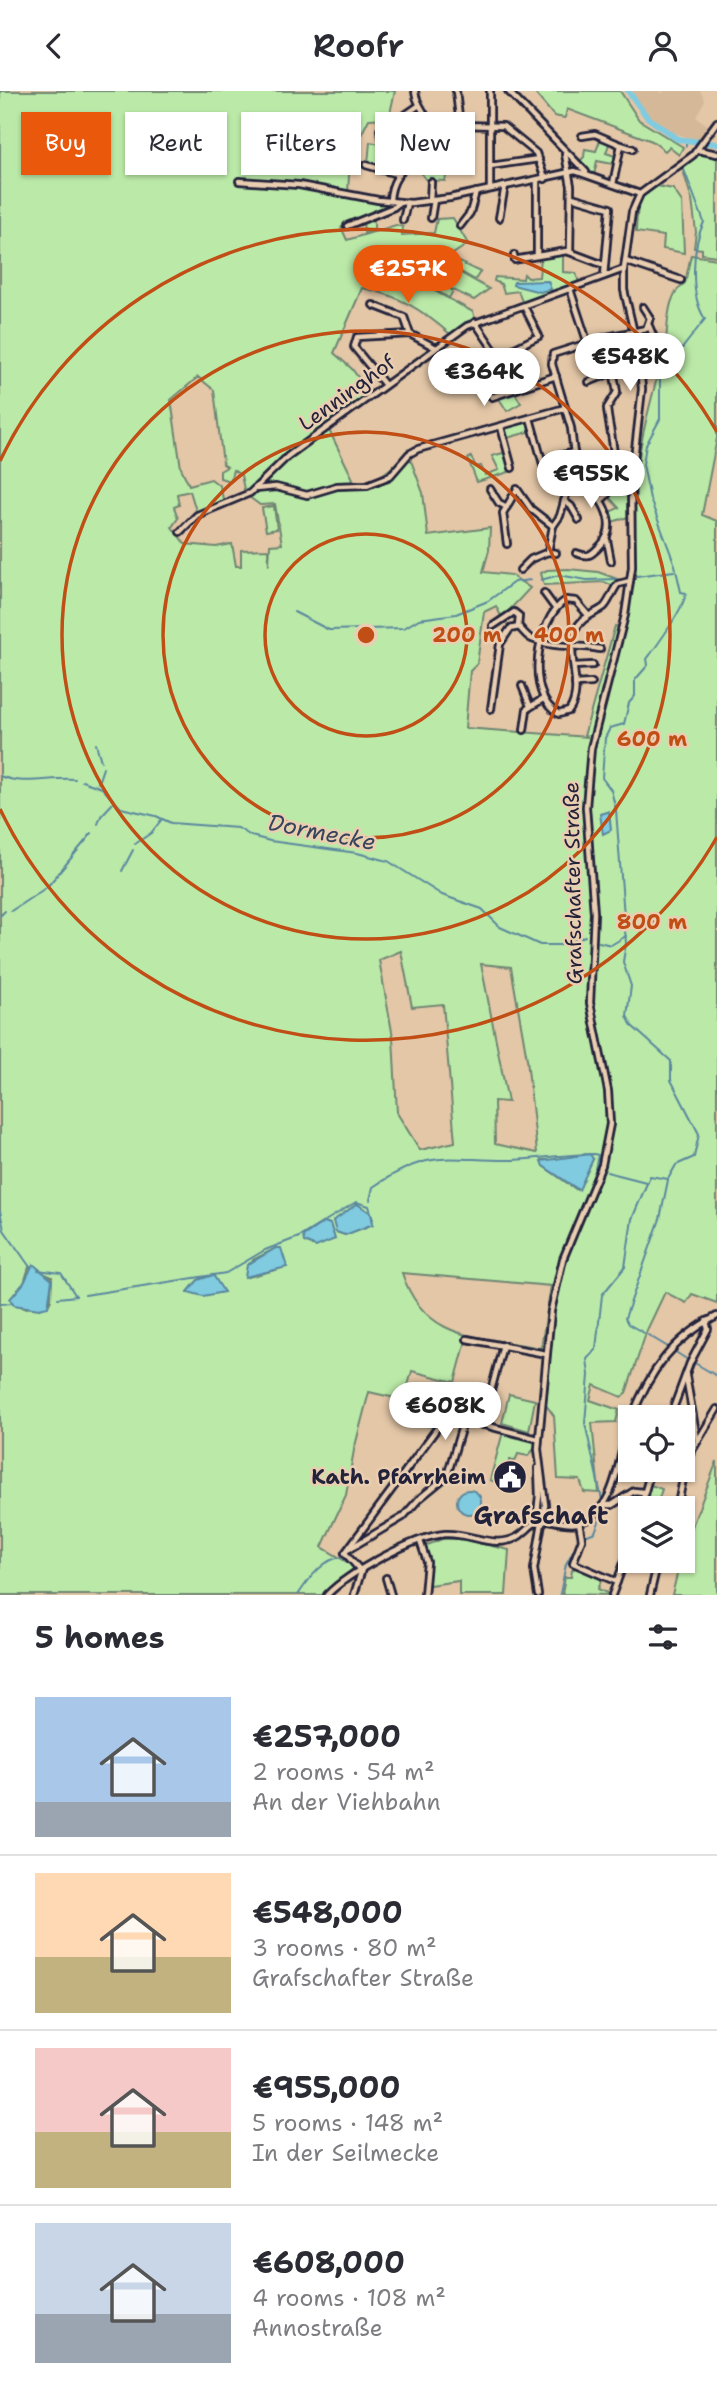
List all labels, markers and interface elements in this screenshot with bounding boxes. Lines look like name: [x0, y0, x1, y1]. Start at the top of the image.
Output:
text: Roofr: [313, 24, 404, 67]
icon: back: [35, 27, 73, 65]
icon: person: [644, 27, 682, 65]
chip: Buy: [21, 112, 111, 175]
chip: Rent: [125, 112, 227, 175]
chip: Filters: [241, 112, 361, 175]
chip: New: [375, 112, 475, 175]
pin: €257K: [359, 245, 457, 305]
text: €257K: [369, 253, 447, 283]
pin: €548K: [581, 334, 679, 393]
text: €548K: [591, 341, 669, 371]
street label: Lenninghof: [293, 348, 401, 437]
pin: €364K: [435, 349, 533, 408]
text: €364K: [444, 356, 524, 386]
pin: €955K: [542, 451, 640, 510]
text: €955K: [553, 458, 629, 488]
text: 200 m: [432, 621, 502, 649]
text: 400 m: [534, 621, 604, 649]
centre of rings: [354, 623, 378, 647]
text: 600 m: [617, 725, 687, 753]
street label: Grafschafter Straße: [557, 781, 589, 985]
water label: Dormecke: [266, 807, 378, 857]
text: 800 m: [617, 908, 687, 936]
pin: €608K: [396, 1383, 494, 1442]
text: €608K: [405, 1390, 485, 1420]
map controls: [618, 1405, 695, 1573]
button: locate: [618, 1405, 695, 1482]
public building icon: Kath. Pfarrheim: [491, 1458, 529, 1496]
place label: Kath. Pfarrheim: [311, 1463, 486, 1491]
button: layers: [618, 1496, 695, 1573]
district label: Grafschaft: [474, 1500, 609, 1532]
text: 5 homes: [35, 1617, 165, 1658]
icon: filters: [644, 1618, 682, 1656]
text: €257,000: [252, 1716, 401, 1757]
icon: home: [91, 1725, 175, 1809]
text: 2 rooms · 54 m²: [252, 1757, 435, 1787]
text: An der Viehbahn: [252, 1787, 441, 1817]
text: €548,000: [252, 1892, 403, 1933]
icon: home: [91, 1901, 175, 1985]
text: 3 rooms · 80 m²: [252, 1933, 437, 1963]
text: Grafschafter Straße: [252, 1963, 474, 1993]
text: €955,000: [252, 2067, 400, 2108]
icon: home: [91, 2076, 175, 2160]
text: 5 rooms · 148 m²: [252, 2108, 443, 2138]
text: In der Seilmecke: [252, 2138, 439, 2168]
text: €608,000: [252, 2242, 405, 2283]
icon: home: [91, 2251, 175, 2335]
text: 4 rooms · 108 m²: [252, 2283, 446, 2313]
text: Annostraße: [252, 2313, 383, 2343]

